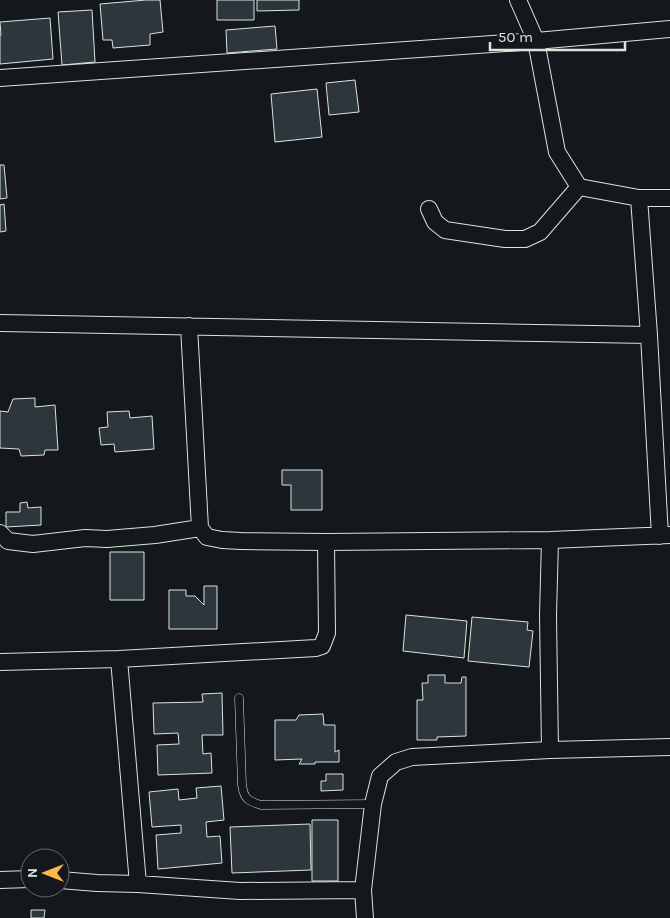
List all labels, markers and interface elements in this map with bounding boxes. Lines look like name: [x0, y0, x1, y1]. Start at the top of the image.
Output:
scale bar: [490, 20, 625, 52]
text: 50 m: [498, 28, 533, 46]
north arrow: [20, 848, 70, 898]
text: N: [24, 868, 41, 878]

